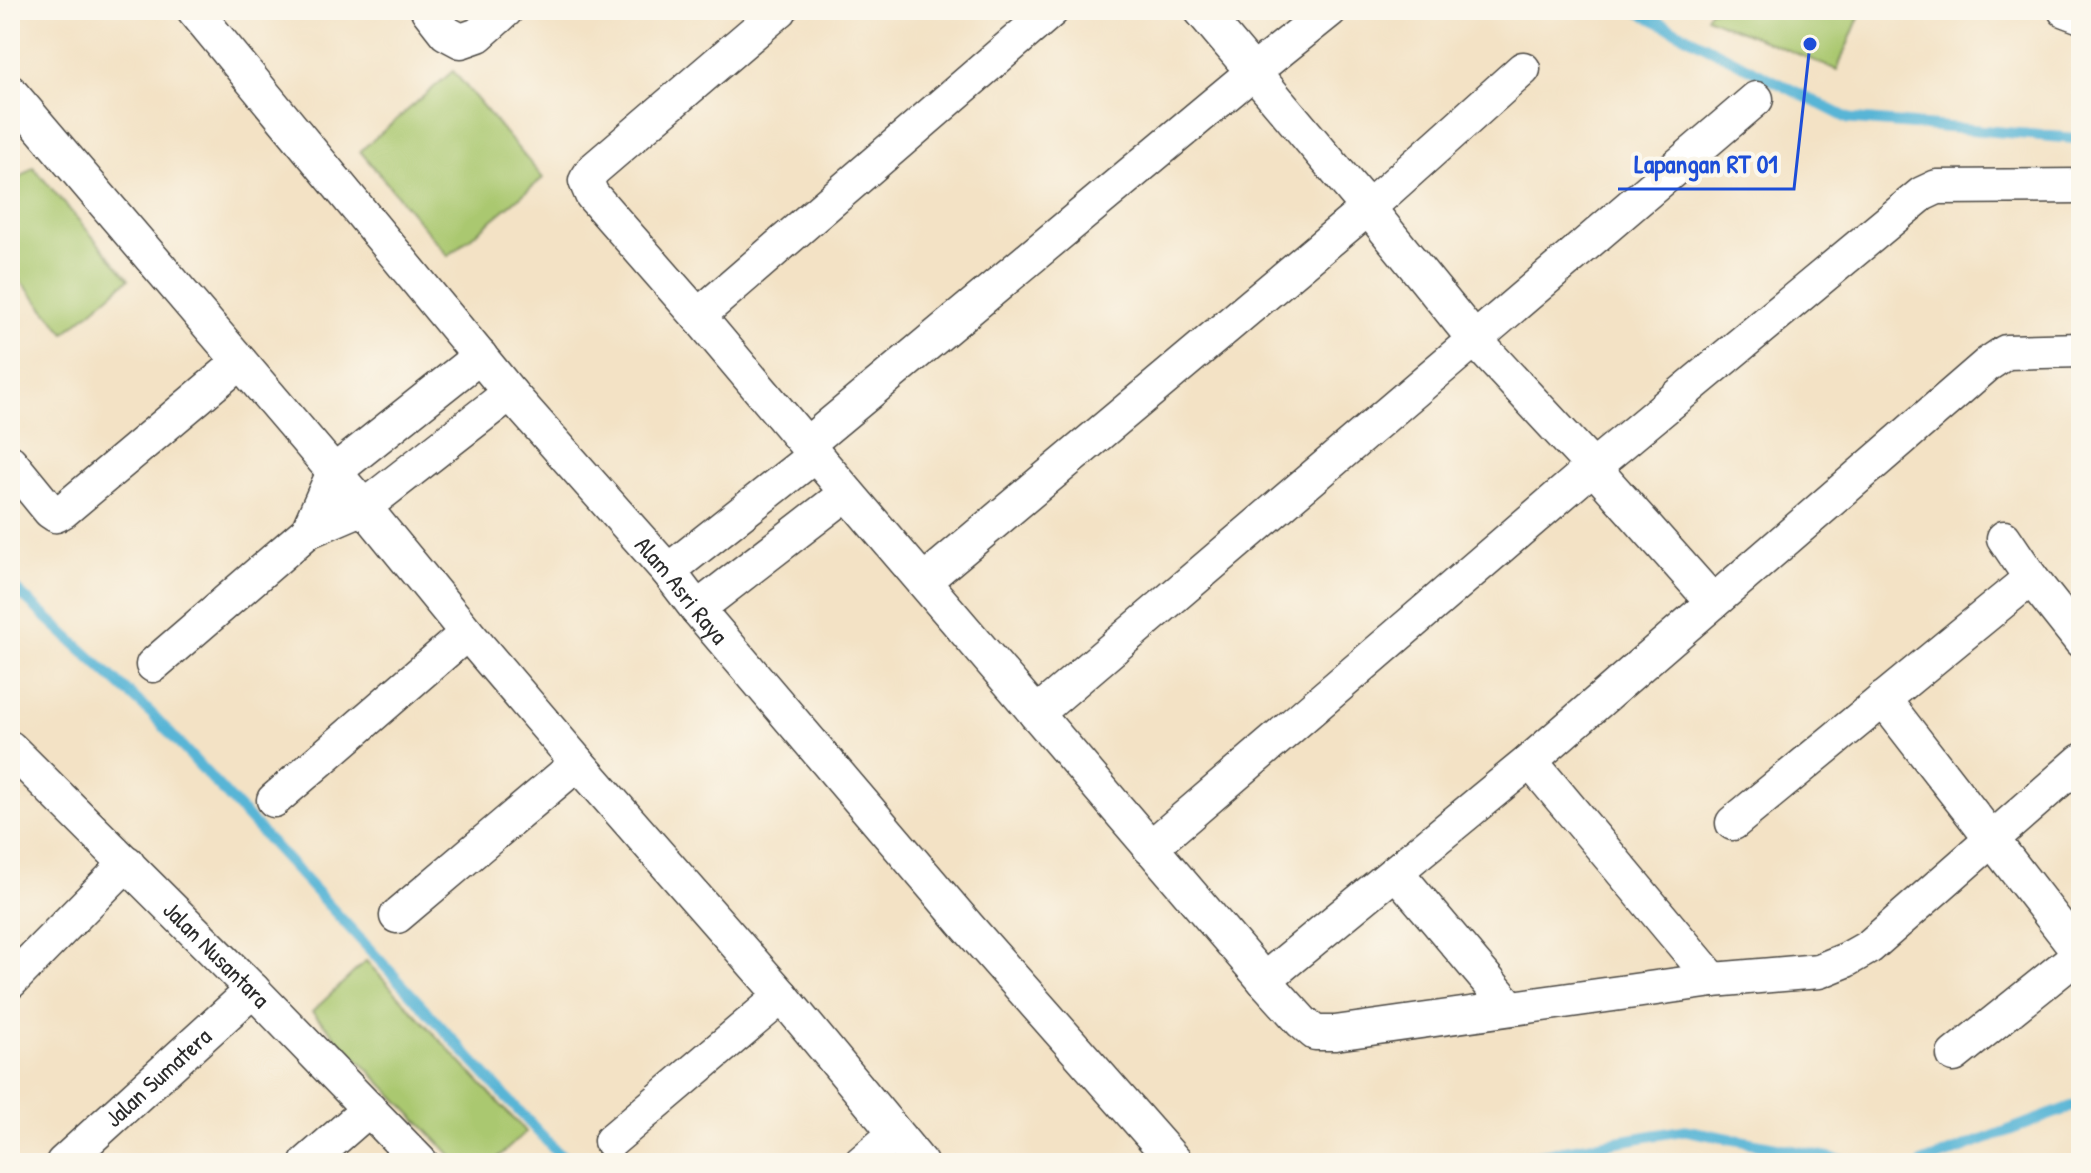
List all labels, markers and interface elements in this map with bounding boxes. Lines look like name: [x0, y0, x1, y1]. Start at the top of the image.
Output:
callout: Lapangan RT 01: [1618, 139, 1794, 189]
text: Lapangan RT 01: [1634, 146, 1778, 182]
street label: Alam Asri Raya: [628, 529, 736, 650]
street label: Jalan Nusantara: [156, 894, 277, 1014]
street label: Jalan Sumatera: [98, 1020, 218, 1134]

